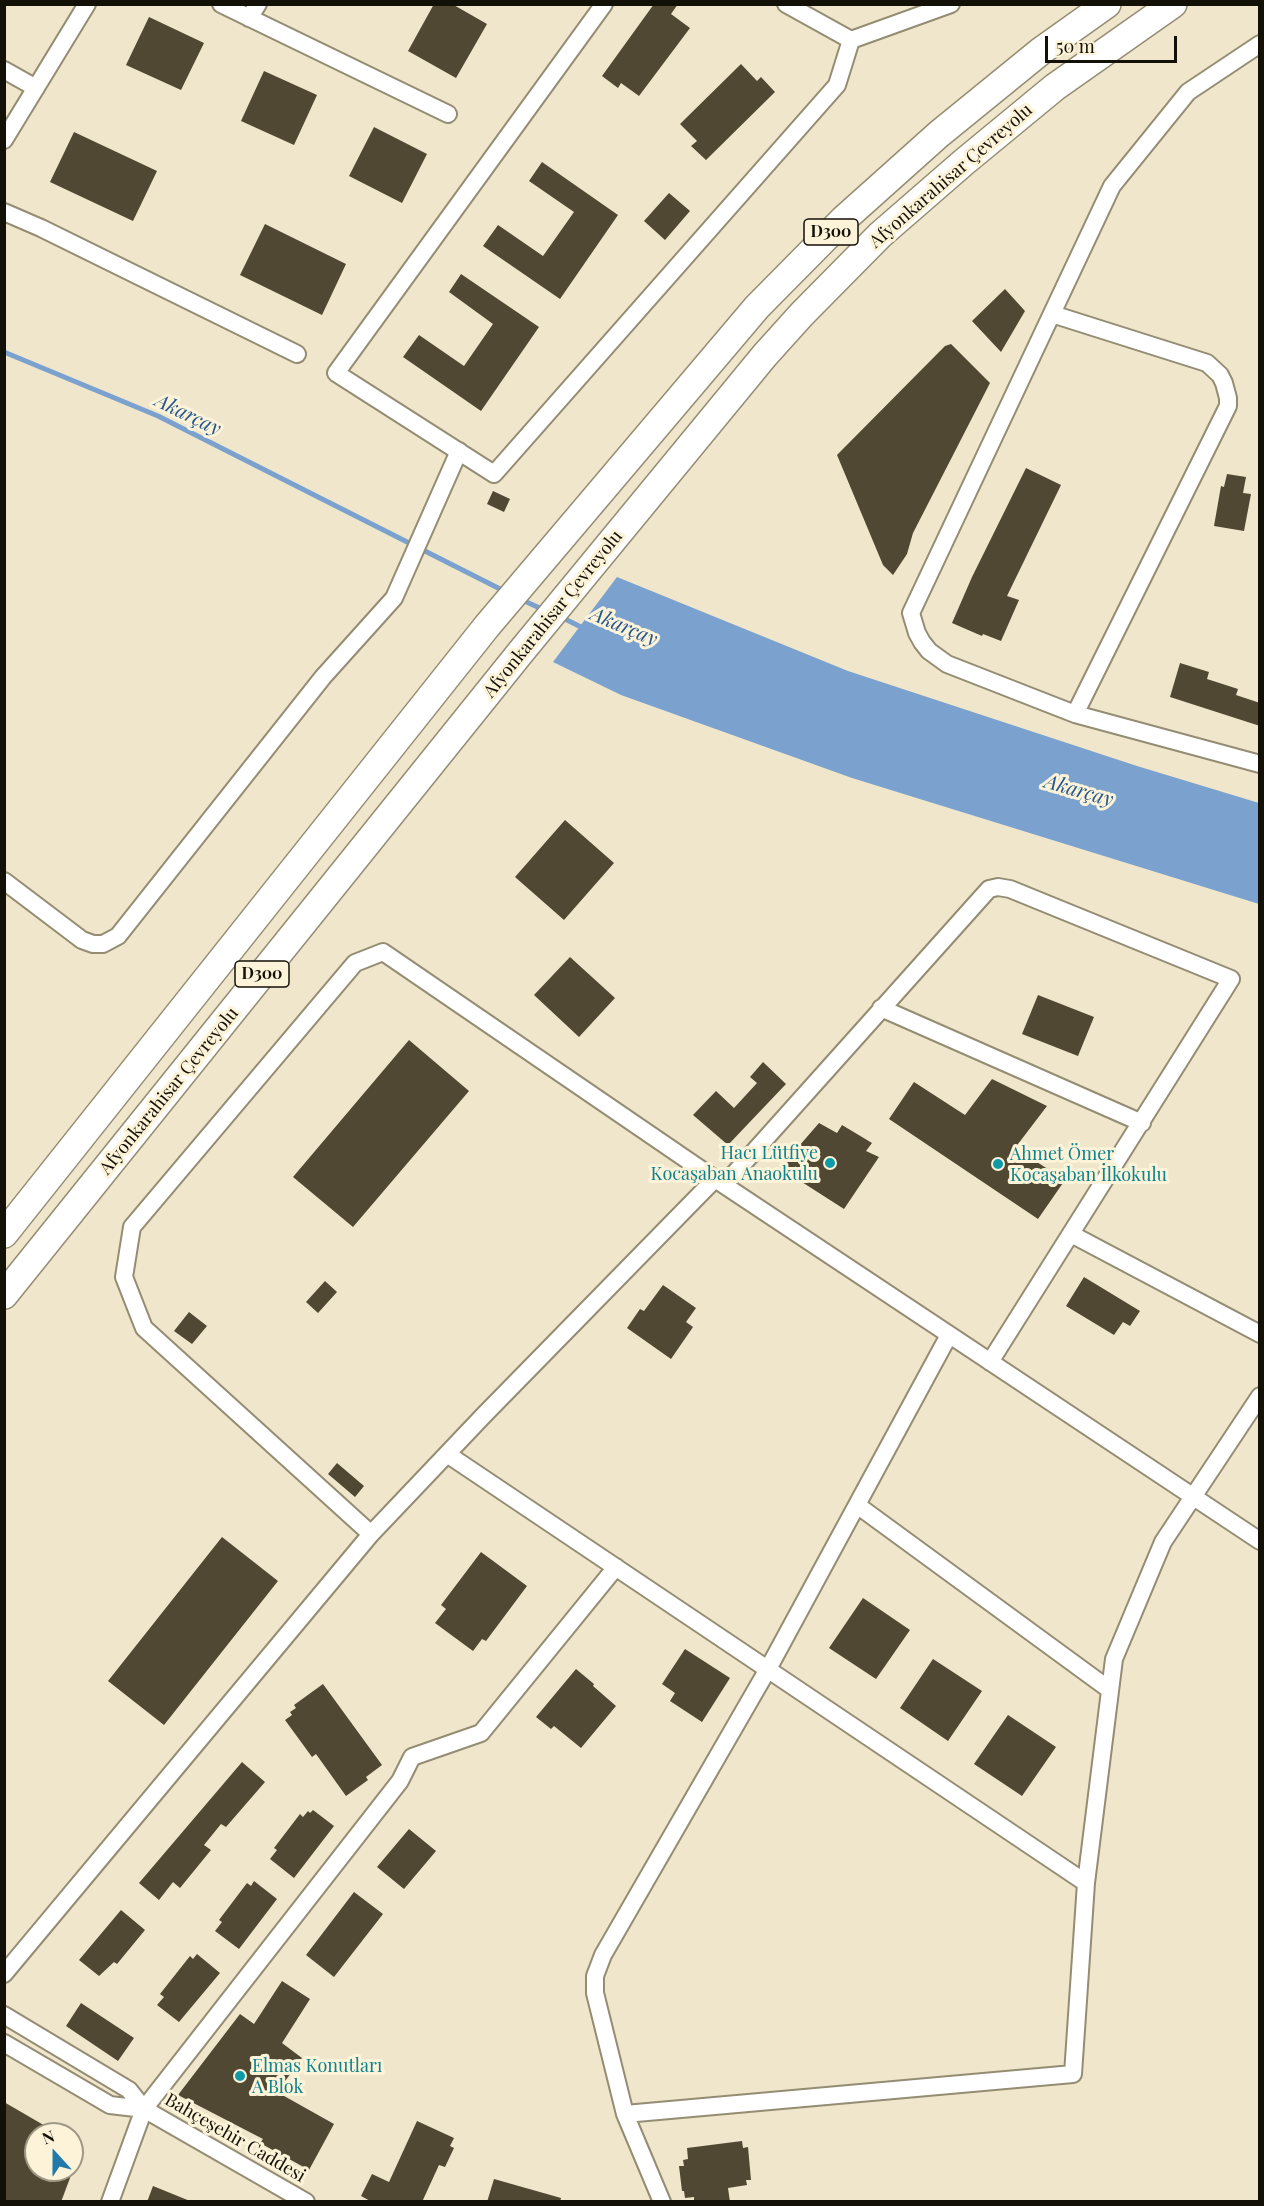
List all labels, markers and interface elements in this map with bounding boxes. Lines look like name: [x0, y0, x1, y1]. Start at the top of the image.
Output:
scale bar: [1048, 24, 1180, 62]
text: 50 m: [1056, 34, 1095, 58]
street label: Afyonkarahisar Çevreyolu: [865, 99, 1037, 253]
road number: D300: [804, 219, 858, 245]
water label: Akarçay: [151, 389, 225, 441]
street label: Afyonkarahisar Çevreyolu: [479, 526, 627, 702]
water label: Akarçay: [587, 602, 661, 652]
water label: Akarçay: [1042, 770, 1116, 812]
road number: D300: [235, 961, 289, 987]
street label: Afyonkarahisar Çevreyolu: [95, 1003, 243, 1179]
place label: Hacı Lütfiye Kocaşaban Anaokulu: [651, 1142, 818, 1184]
place label: Ahmet Ömer Kocaşaban İlkokulu: [1010, 1143, 1167, 1186]
marker: Hacı Lütfiye Kocaşaban Anaokulu: [823, 1156, 837, 1170]
marker: Ahmet Ömer Kocaşaban İlkokulu: [991, 1157, 1005, 1171]
place label: Elmas Konutları A Blok: [252, 2055, 382, 2098]
marker: Elmas Konutları A Blok: [233, 2069, 247, 2083]
street label: Bahçeşehir Caddesi: [161, 2089, 309, 2187]
north arrow: [24, 2122, 84, 2182]
text: N: [39, 2125, 57, 2148]

